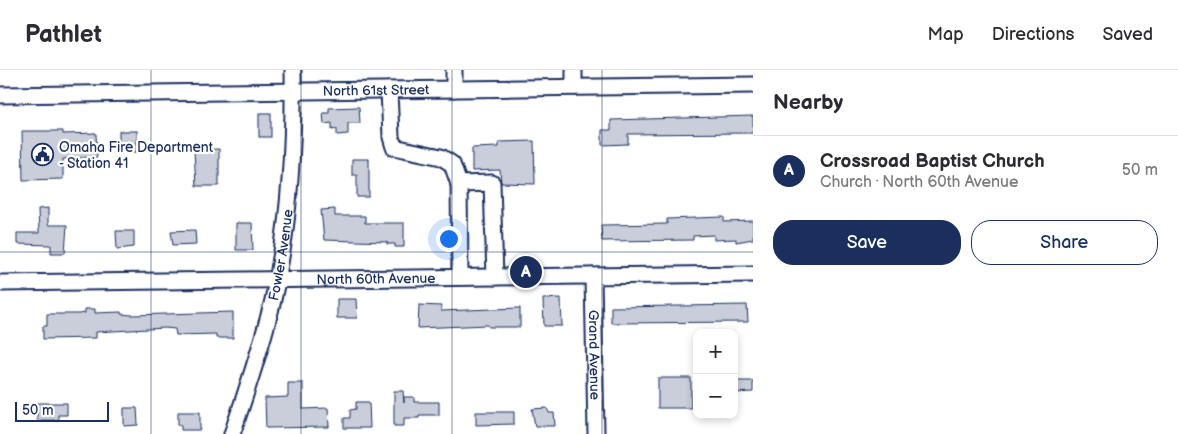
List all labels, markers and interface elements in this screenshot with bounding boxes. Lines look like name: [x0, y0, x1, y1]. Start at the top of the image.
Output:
text: Pathlet: [25, 20, 102, 49]
text: Map: [928, 24, 964, 45]
text: Directions: [992, 24, 1074, 45]
text: Saved: [1102, 24, 1153, 45]
street label: North 61st Street: [322, 81, 430, 100]
text: Nearby: [773, 90, 843, 115]
place label: Omaha Fire Department - Station 41: [59, 139, 214, 172]
public building icon: Omaha Fire Department - Station 41: [31, 143, 55, 167]
text: Crossroad Baptist Church: [820, 150, 1045, 173]
text: A: [784, 161, 794, 180]
text: 50 m: [1122, 161, 1158, 180]
text: Church · North 60th Avenue: [820, 173, 1018, 192]
street label: Fowler Avenue: [265, 208, 297, 302]
button: Save: [773, 220, 961, 265]
button: Share: [971, 220, 1158, 265]
your location: [436, 226, 462, 252]
pin: A: [510, 253, 542, 291]
street label: North 60th Avenue: [316, 270, 436, 288]
street label: Grand Avenue: [585, 310, 603, 400]
map controls: [693, 329, 738, 419]
button: +: [693, 329, 738, 374]
button: −: [693, 374, 738, 419]
scale bar: [15, 399, 109, 422]
text: 50 m: [22, 402, 54, 419]

